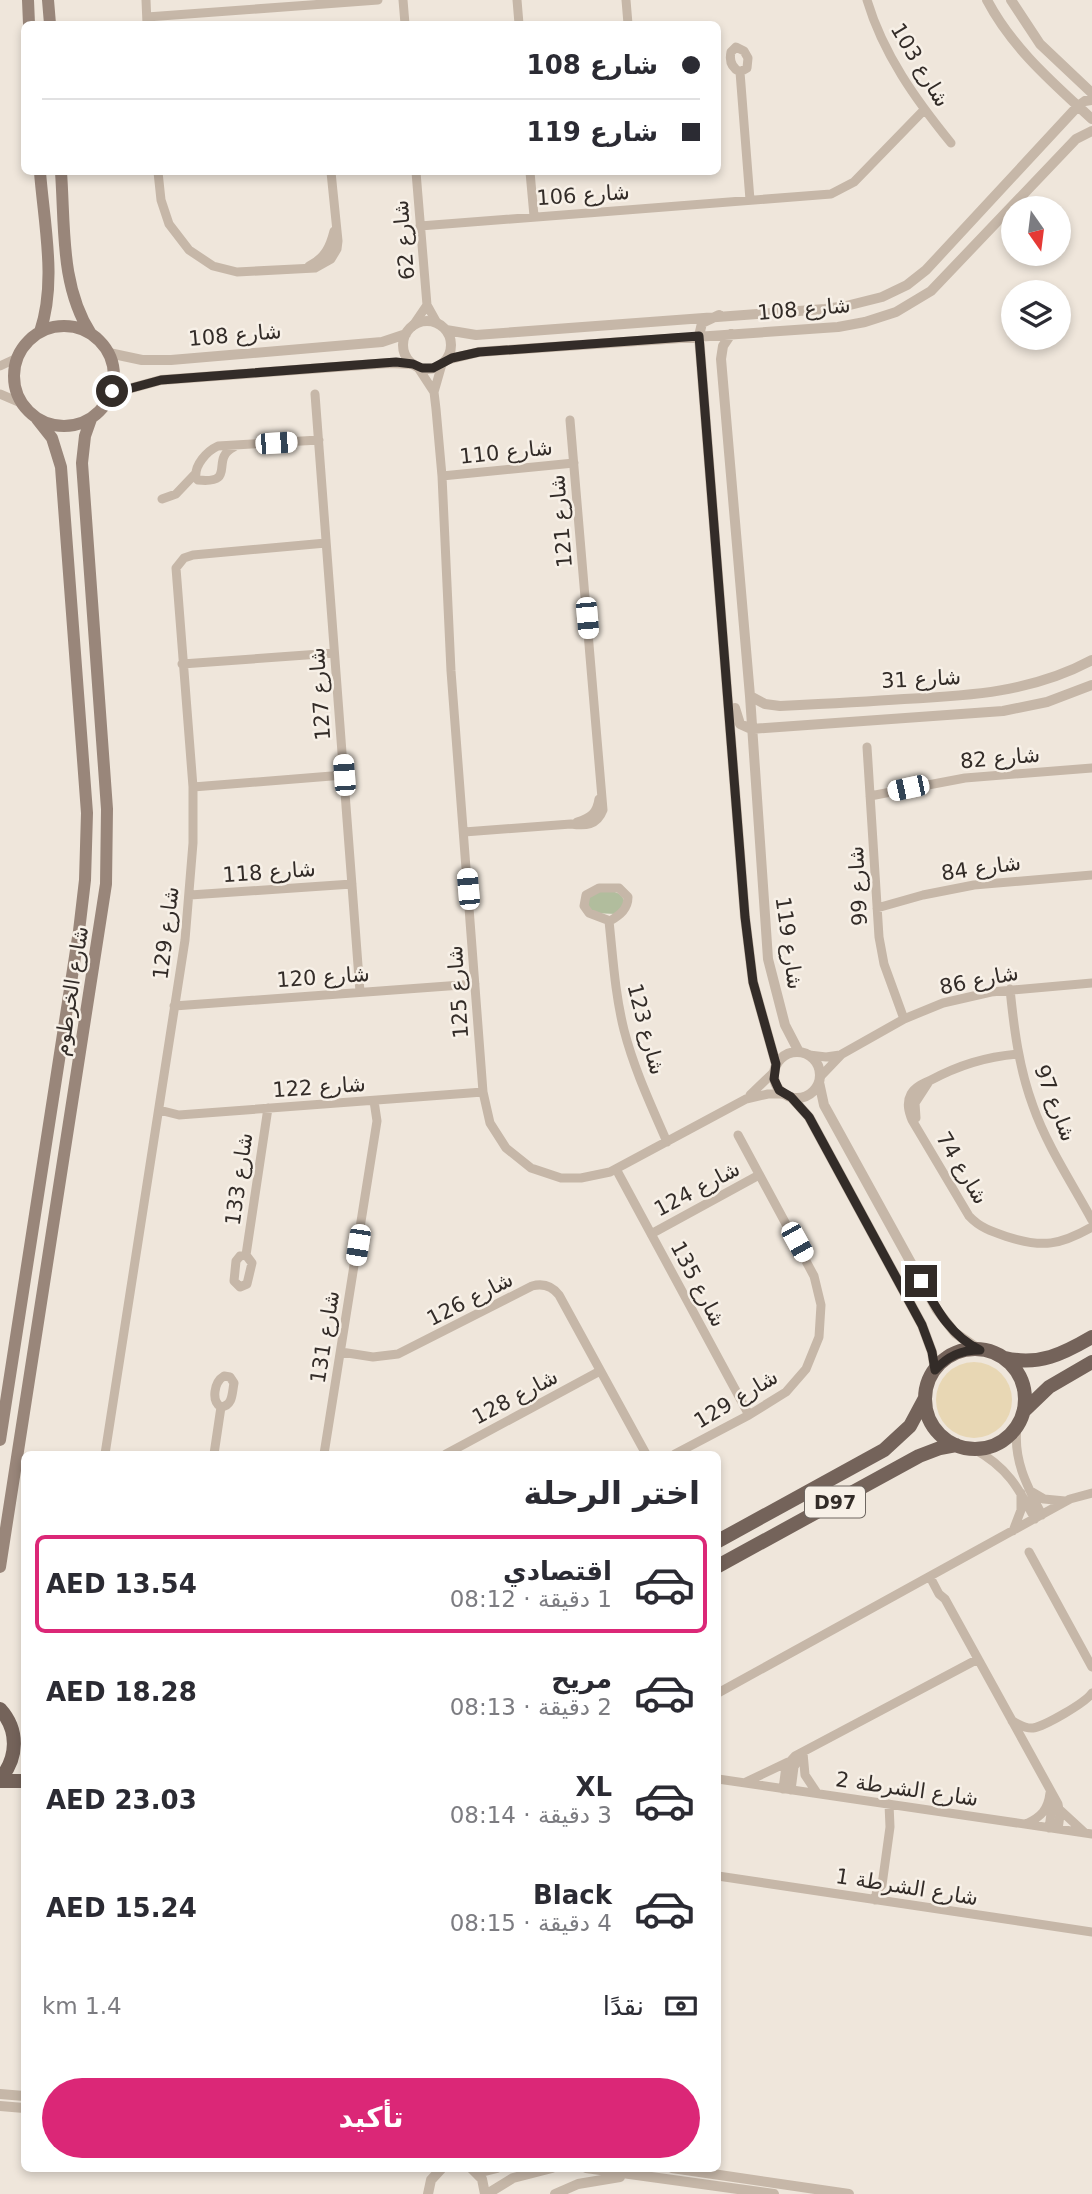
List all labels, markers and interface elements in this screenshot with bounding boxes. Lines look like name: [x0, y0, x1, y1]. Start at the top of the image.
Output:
street label: شارع 103: [886, 19, 954, 111]
text: شارع 108: [527, 50, 658, 80]
text: شارع 119: [527, 117, 658, 147]
street label: شارع 106: [536, 180, 630, 210]
north arrow: [1001, 196, 1071, 266]
map controls: [1001, 196, 1071, 350]
street label: شارع 62: [389, 199, 419, 281]
button: layers: [1001, 280, 1071, 350]
street label: شارع 108: [756, 293, 852, 325]
street label: شارع 108: [187, 319, 283, 351]
route start: [96, 375, 128, 407]
car: [255, 431, 298, 455]
street label: شارع 110: [458, 435, 554, 469]
street label: شارع 121: [545, 473, 577, 569]
car: [575, 596, 600, 640]
street label: شارع 127: [305, 647, 335, 741]
street label: شارع 31: [880, 665, 962, 693]
street label: شارع 82: [959, 743, 1041, 773]
car: [333, 753, 356, 797]
car: [886, 773, 931, 803]
street label: شارع 99: [844, 845, 872, 927]
street label: شارع 84: [940, 851, 1022, 885]
street label: شارع 118: [222, 857, 316, 887]
car: [456, 867, 481, 911]
street label: شارع 129: [148, 885, 184, 981]
street label: شارع 119: [771, 895, 807, 991]
street label: شارع الخرطوم: [49, 924, 93, 1058]
street label: شارع 125: [443, 945, 473, 1039]
street label: شارع 86: [937, 961, 1021, 999]
street label: شارع 120: [276, 962, 370, 992]
street label: شارع 123: [622, 981, 670, 1077]
street label: شارع 97: [1029, 1061, 1081, 1145]
street label: شارع 122: [272, 1072, 366, 1102]
street label: شارع 74: [931, 1127, 993, 1209]
street label: شارع 133: [221, 1131, 257, 1227]
street label: شارع 124: [650, 1156, 744, 1222]
car: [778, 1219, 817, 1265]
car: [345, 1223, 372, 1267]
street label: شارع 135: [665, 1237, 731, 1331]
route end: [905, 1265, 937, 1297]
street label: شارع 126: [423, 1267, 517, 1331]
street label: شارع 131: [306, 1289, 344, 1385]
street label: شارع 128: [468, 1364, 562, 1430]
street label: شارع 129: [690, 1365, 782, 1433]
text: اختر الرحلة: [523, 1474, 700, 1512]
road number: D97: [805, 1486, 865, 1518]
icon: car: [633, 1553, 696, 1616]
text: اقتصادي: [503, 1556, 612, 1586]
text: AED 13.54: [46, 1569, 197, 1599]
text: 1 دقيقة · 08:12: [450, 1586, 612, 1612]
icon: car: [633, 1661, 696, 1724]
text: مريح: [551, 1664, 612, 1694]
text: AED 18.28: [46, 1677, 197, 1707]
text: 2 دقيقة · 08:13: [450, 1694, 612, 1720]
street label: شارع الشرطة 2: [834, 1767, 980, 1811]
icon: car: [633, 1769, 696, 1832]
text: XL: [575, 1772, 612, 1802]
text: AED 23.03: [46, 1785, 197, 1815]
text: 3 دقيقة · 08:14: [450, 1802, 612, 1828]
street label: شارع الشرطة 1: [834, 1864, 980, 1910]
icon: car: [633, 1877, 696, 1940]
text: Black: [533, 1880, 612, 1910]
text: AED 15.24: [46, 1893, 197, 1923]
text: 4 دقيقة · 08:15: [450, 1910, 612, 1936]
icon: cash: [662, 1987, 700, 2025]
text: نقدًا: [603, 1991, 644, 2021]
text: 1.4 km: [42, 1993, 122, 2019]
button: تأكيد: [42, 2078, 700, 2158]

